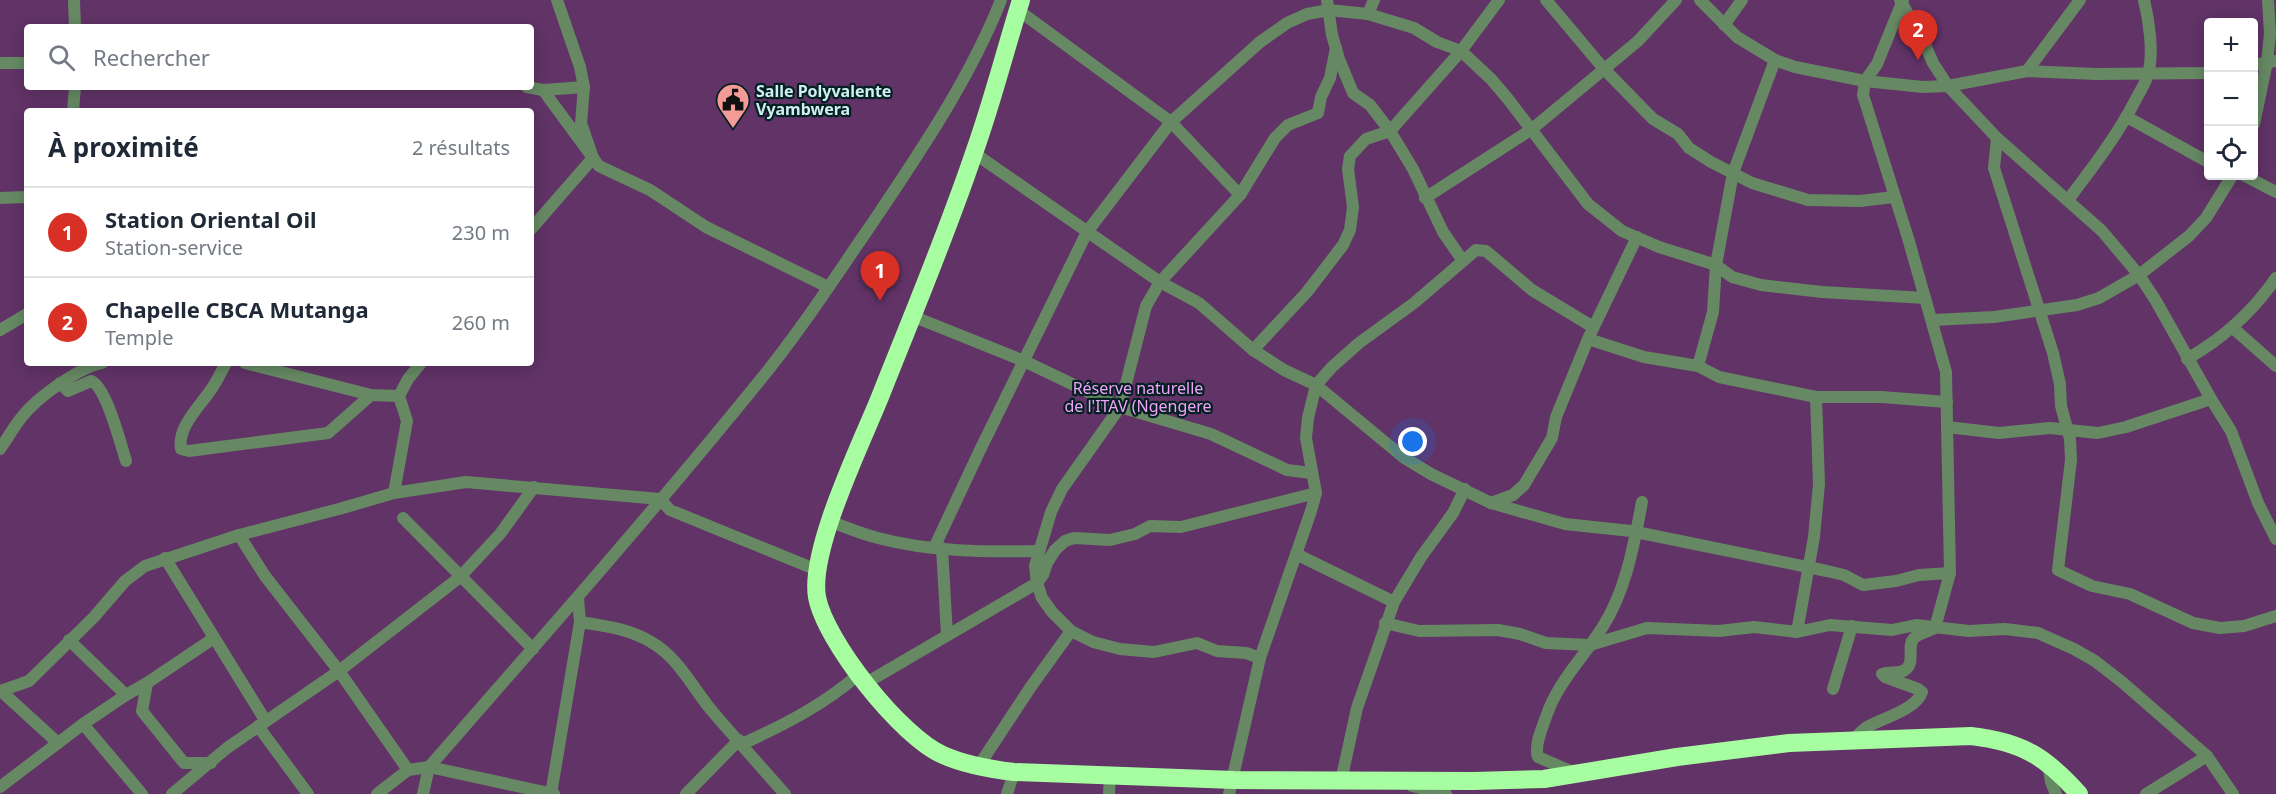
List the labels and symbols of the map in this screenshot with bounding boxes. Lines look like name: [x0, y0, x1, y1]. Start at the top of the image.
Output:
pin: 2: [1898, 10, 1938, 60]
place label: Salle Polyvalente Vyambwera: [756, 80, 891, 120]
public building icon: Salle Polyvalente Vyambwera: [715, 82, 751, 129]
pin: 1: [860, 252, 900, 301]
park label: Réserve naturelle de l'ITAV (Ngengere: [1064, 377, 1212, 417]
your location: [1398, 427, 1427, 456]

